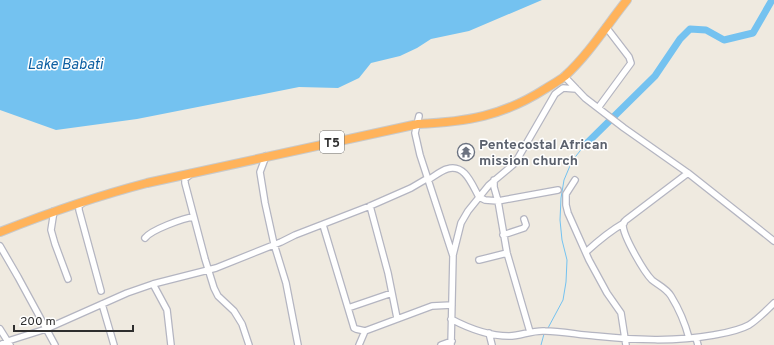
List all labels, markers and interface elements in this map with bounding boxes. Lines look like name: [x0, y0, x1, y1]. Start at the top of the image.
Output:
water label: Lake Babati: [27, 56, 104, 75]
road number: T5: [320, 131, 344, 153]
place label: Pentecostal African mission church: [479, 137, 608, 170]
temple icon: Pentecostal African mission church: [456, 142, 476, 162]
scale bar: [14, 307, 133, 333]
text: 200 m: [20, 314, 56, 330]

